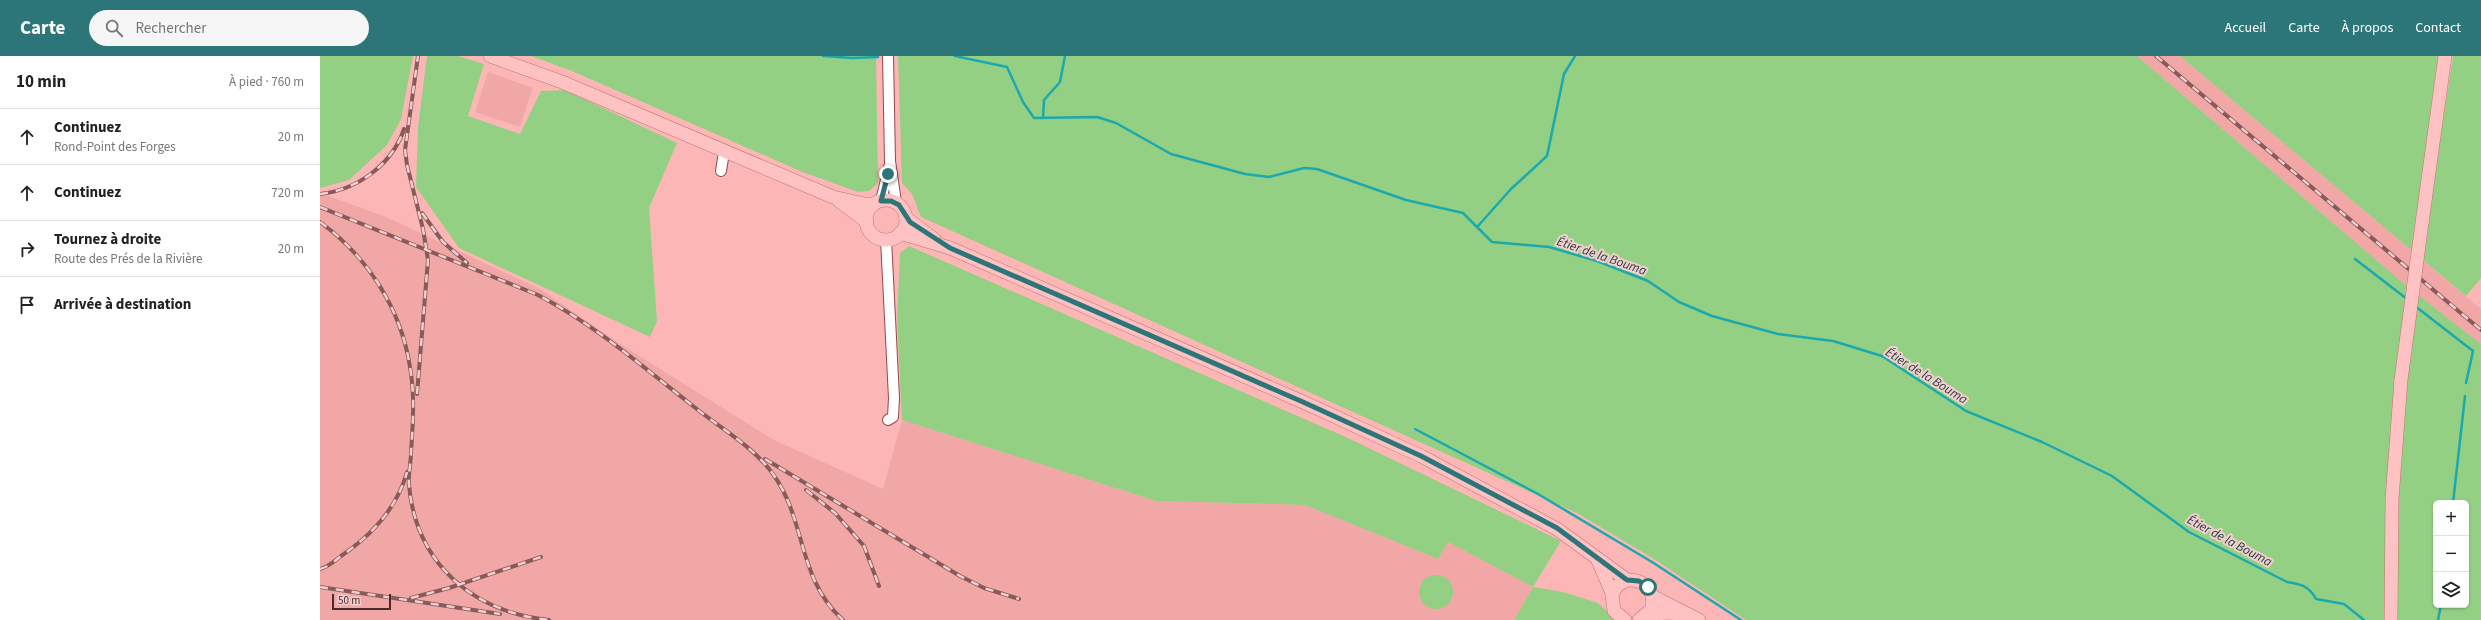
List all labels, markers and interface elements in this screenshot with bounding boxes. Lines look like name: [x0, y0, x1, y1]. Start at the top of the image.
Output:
search box: [89, 10, 369, 46]
text: Carte: [20, 15, 65, 42]
icon: search: [103, 17, 125, 39]
text: Rechercher: [135, 18, 206, 39]
text: Accueil: [2225, 18, 2266, 38]
text: Carte: [2288, 18, 2320, 38]
text: À propos: [2342, 18, 2393, 38]
text: Contact: [2415, 18, 2461, 38]
text: 10 min: [16, 70, 66, 94]
text: À pied · 760 m: [229, 73, 304, 91]
text: Continuez: [54, 117, 121, 138]
icon: ahead: [16, 126, 38, 148]
text: 20 m: [278, 128, 304, 146]
text: Rond-Point des Forges: [54, 138, 176, 156]
route end: [879, 165, 897, 183]
icon: ahead: [16, 182, 38, 204]
text: Continuez: [54, 182, 121, 203]
text: 720 m: [271, 184, 304, 202]
text: Tournez à droite: [54, 229, 161, 250]
water label: Étier de la Bouma: [1554, 232, 1649, 280]
icon: right: [16, 238, 38, 260]
text: 20 m: [278, 240, 304, 258]
text: Route des Prés de la Rivière: [54, 250, 202, 268]
icon: arrive: [16, 294, 38, 316]
text: Arrivée à destination: [54, 294, 191, 315]
water label: Étier de la Bouma: [1882, 343, 1971, 408]
map controls: [2433, 500, 2469, 608]
button: +: [2433, 500, 2469, 536]
water label: Étier de la Bouma: [2184, 511, 2275, 571]
button: −: [2433, 536, 2469, 572]
button: layers: [2433, 572, 2469, 608]
route start: [1639, 578, 1657, 596]
scale bar: [332, 592, 391, 611]
text: 50 m: [338, 593, 360, 608]

